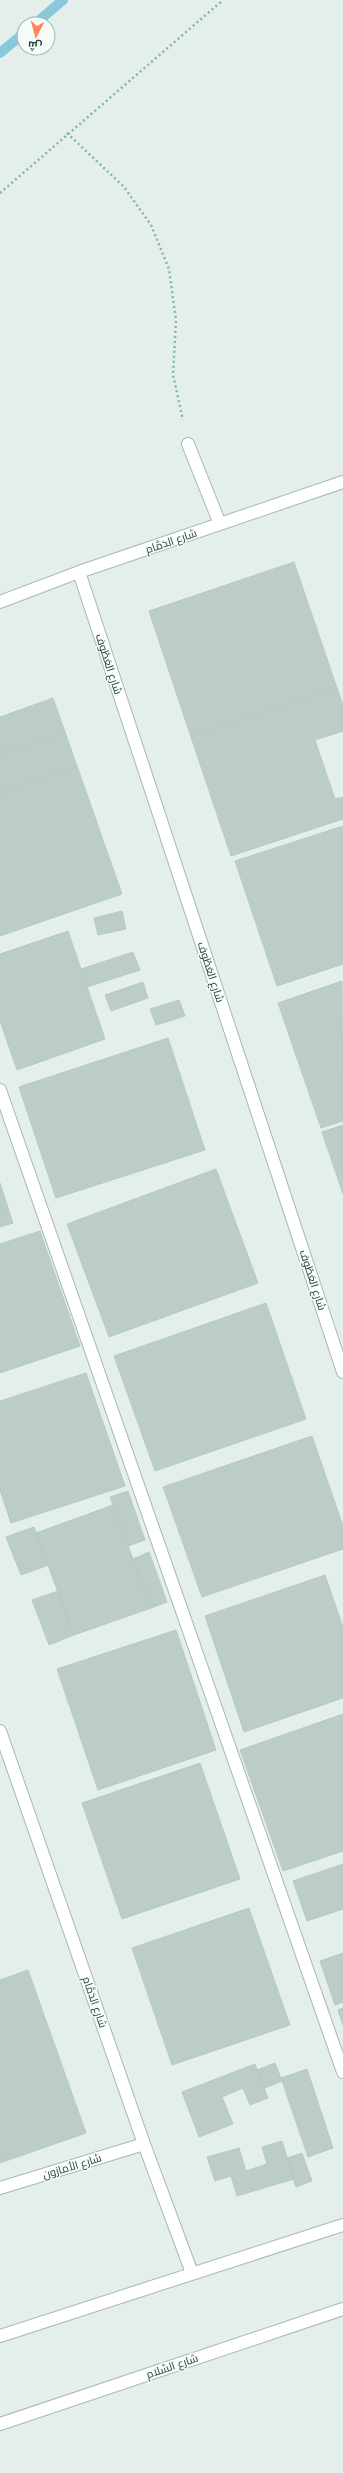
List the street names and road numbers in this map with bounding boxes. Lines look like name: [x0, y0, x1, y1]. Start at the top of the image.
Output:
street label: شارع الدَمَّام: [144, 526, 199, 557]
street label: شارع العَطُوف: [92, 632, 125, 697]
street label: شارع العَطُوف: [194, 940, 227, 1005]
street label: شارع العَطُوف: [296, 1248, 329, 1313]
street label: شارع الدَمَّام: [79, 1975, 110, 2030]
street label: شارع الأمازون: [41, 2150, 103, 2183]
street label: شارع السَّلام: [144, 2351, 200, 2382]

